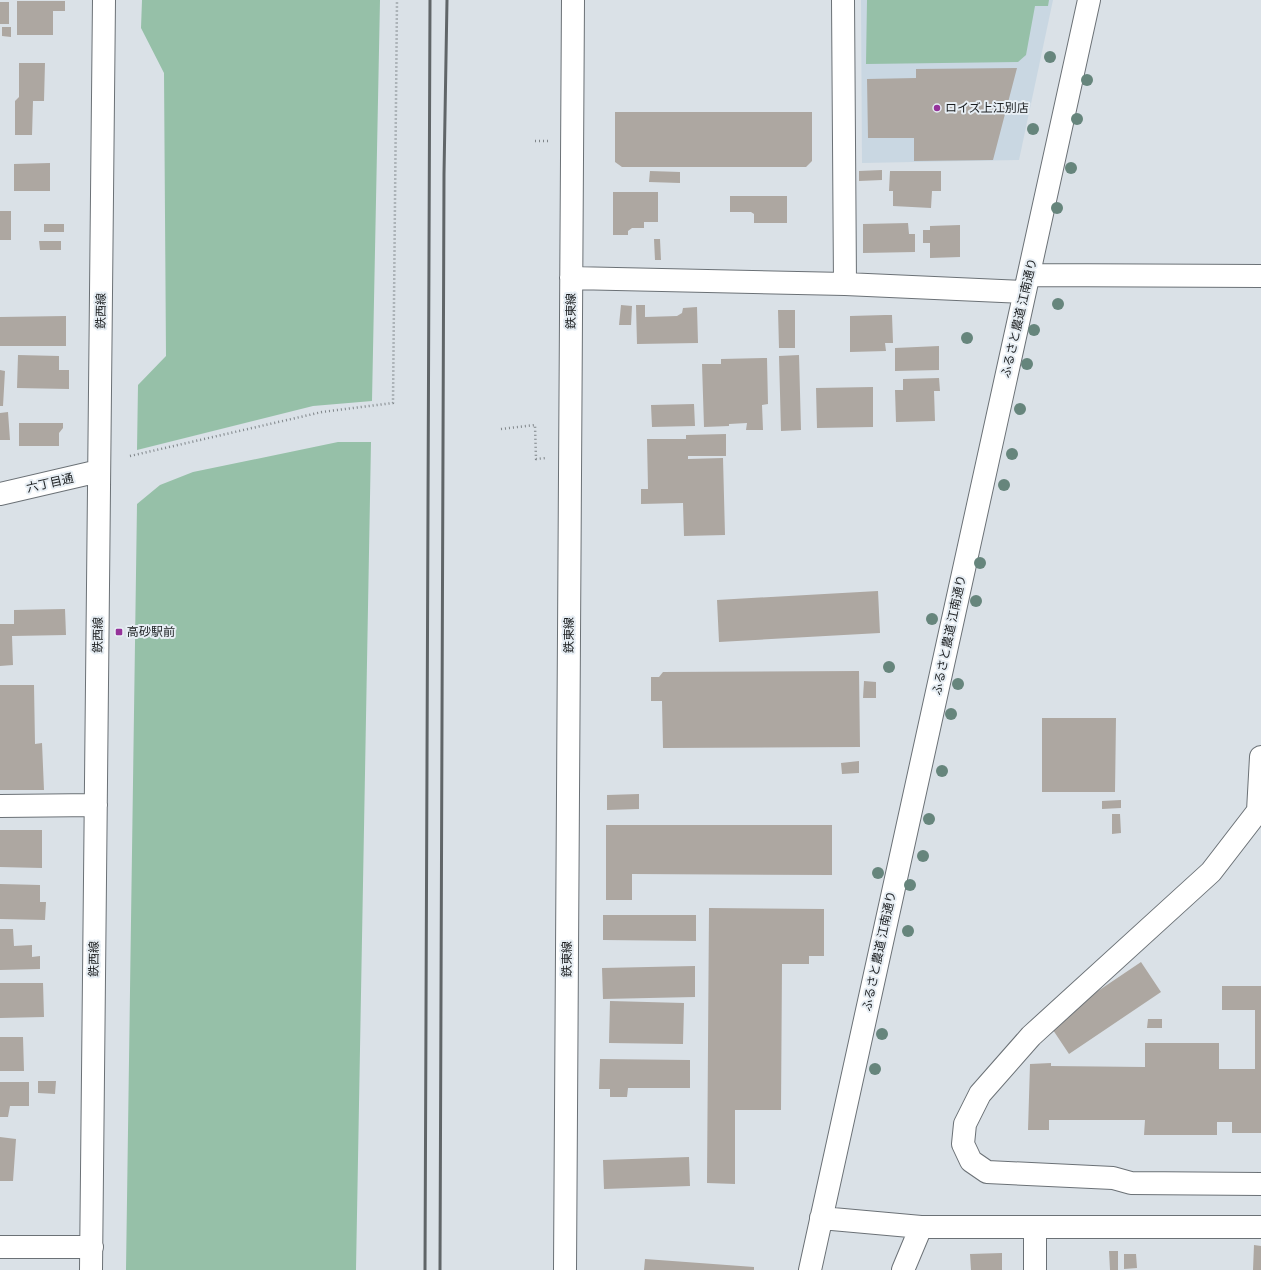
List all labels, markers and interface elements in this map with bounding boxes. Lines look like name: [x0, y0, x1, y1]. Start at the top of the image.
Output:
place label: ロイズ上江別店: [945, 100, 1029, 115]
marker: ロイズ上江別店: [932, 103, 942, 113]
street label: ふるさと農道 江南通り: [997, 256, 1040, 379]
street label: 鉄西線: [93, 293, 108, 329]
street label: 鉄東線: [563, 293, 578, 329]
street label: 六丁目通: [25, 470, 75, 495]
street label: ふるさと農道 江南通り: [928, 573, 969, 696]
street label: 鉄西線: [90, 617, 105, 653]
street label: 鉄東線: [561, 617, 576, 653]
place label: 高砂駅前: [127, 624, 175, 639]
marker: 高砂駅前: [114, 627, 124, 637]
street label: ふるさと農道 江南通り: [858, 889, 899, 1012]
street label: 鉄西線: [86, 941, 101, 977]
street label: 鉄東線: [559, 941, 574, 977]

